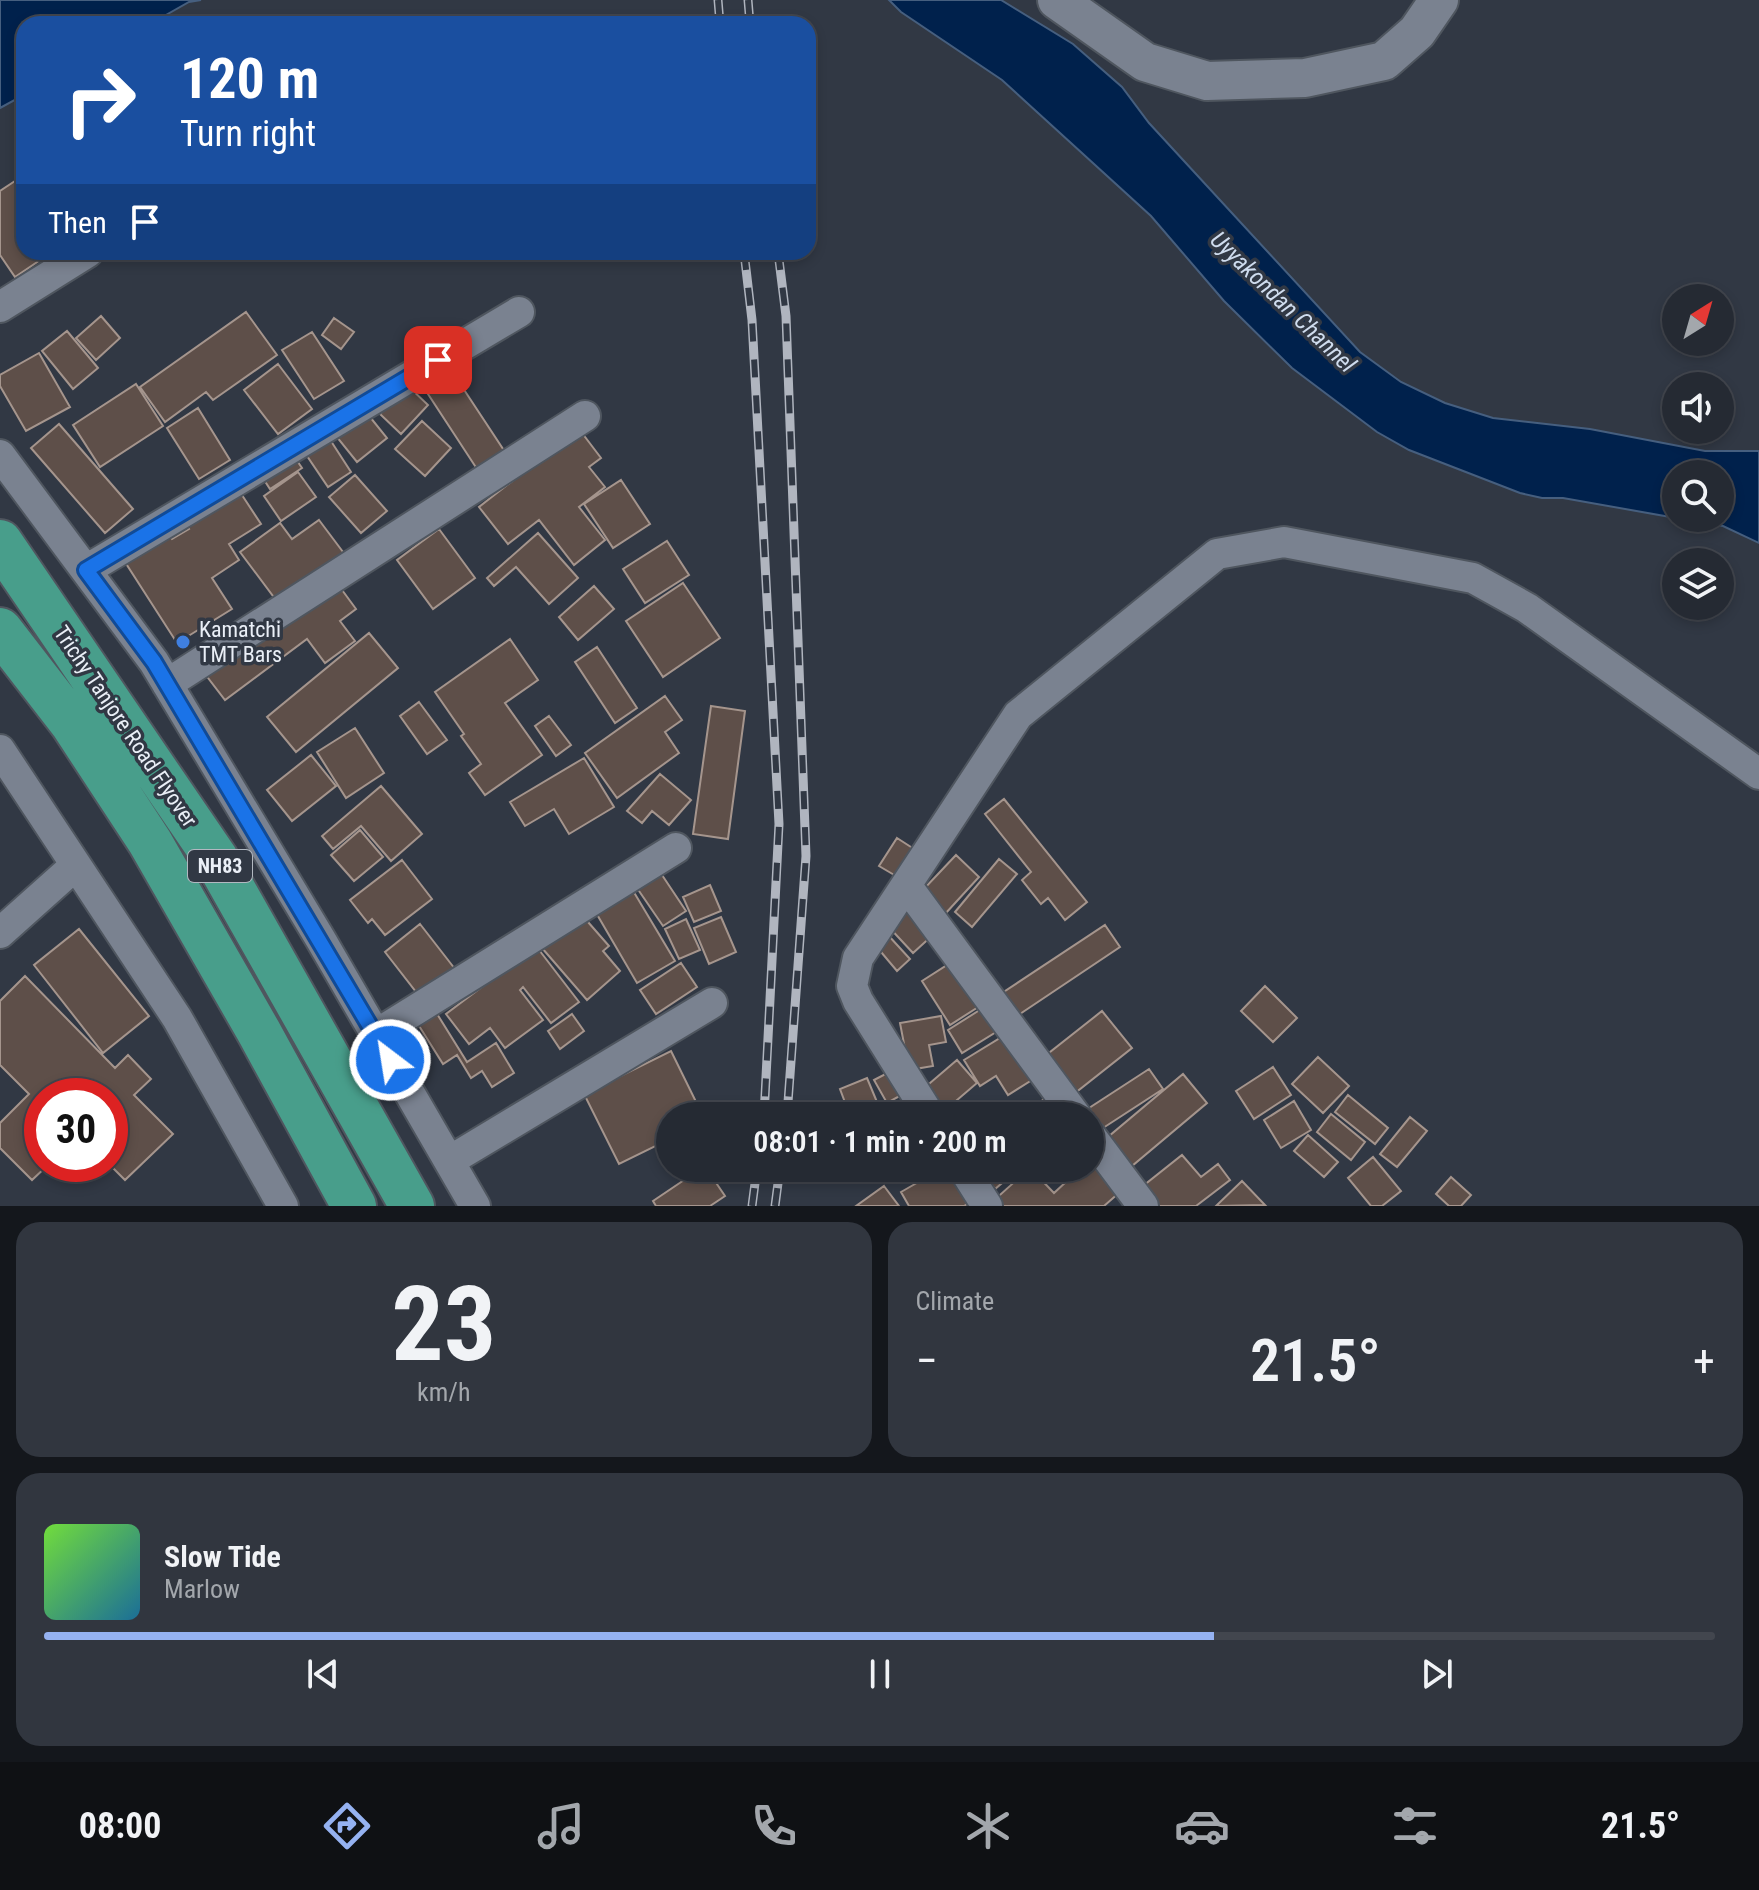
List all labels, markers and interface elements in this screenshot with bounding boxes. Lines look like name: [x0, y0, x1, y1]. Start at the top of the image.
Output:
text: 120 m: [180, 46, 319, 112]
icon: right: [48, 48, 152, 152]
text: Turn right: [180, 113, 316, 155]
icon: arrive: [123, 200, 167, 244]
text: Then: [48, 205, 107, 240]
water label: Uyyakondan Channel: [1205, 226, 1362, 379]
north arrow: [1662, 284, 1734, 356]
map controls: [1662, 284, 1734, 620]
pin: [404, 326, 472, 394]
icon: arrive: [416, 338, 460, 382]
button: sound: [1662, 372, 1734, 444]
button: search: [1662, 460, 1734, 532]
button: layers: [1662, 548, 1734, 620]
place label: Kamatchi TMT Bars: [199, 617, 282, 667]
street label: Trichy Tanjore Road Flyover: [49, 621, 202, 832]
marker: Kamatchi TMT Bars: [174, 633, 192, 651]
road number: NH83: [188, 850, 252, 882]
position arrow: [348, 1018, 432, 1102]
speed limit sign: 30: [24, 1078, 128, 1182]
text: 08:01 · 1 min · 200 m: [753, 1124, 1007, 1159]
text: 23: [391, 1264, 496, 1385]
text: Climate: [916, 1286, 994, 1316]
text: 21.5°: [1250, 1325, 1381, 1396]
text: −: [916, 1335, 938, 1387]
text: +: [1693, 1335, 1715, 1387]
text: km/h: [417, 1377, 471, 1407]
text: Slow Tide: [164, 1539, 281, 1574]
text: Marlow: [164, 1574, 240, 1604]
icon: previous: [301, 1652, 345, 1696]
icon: pause: [858, 1652, 902, 1696]
icon: next: [1415, 1652, 1459, 1696]
icon: directions: [319, 1798, 375, 1854]
icon: music: [533, 1798, 589, 1854]
icon: phone: [746, 1798, 802, 1854]
icon: climate: [960, 1798, 1016, 1854]
icon: car: [1174, 1798, 1230, 1854]
icon: filters: [1387, 1798, 1443, 1854]
text: 08:00: [79, 1805, 161, 1847]
text: 21.5°: [1601, 1805, 1680, 1847]

